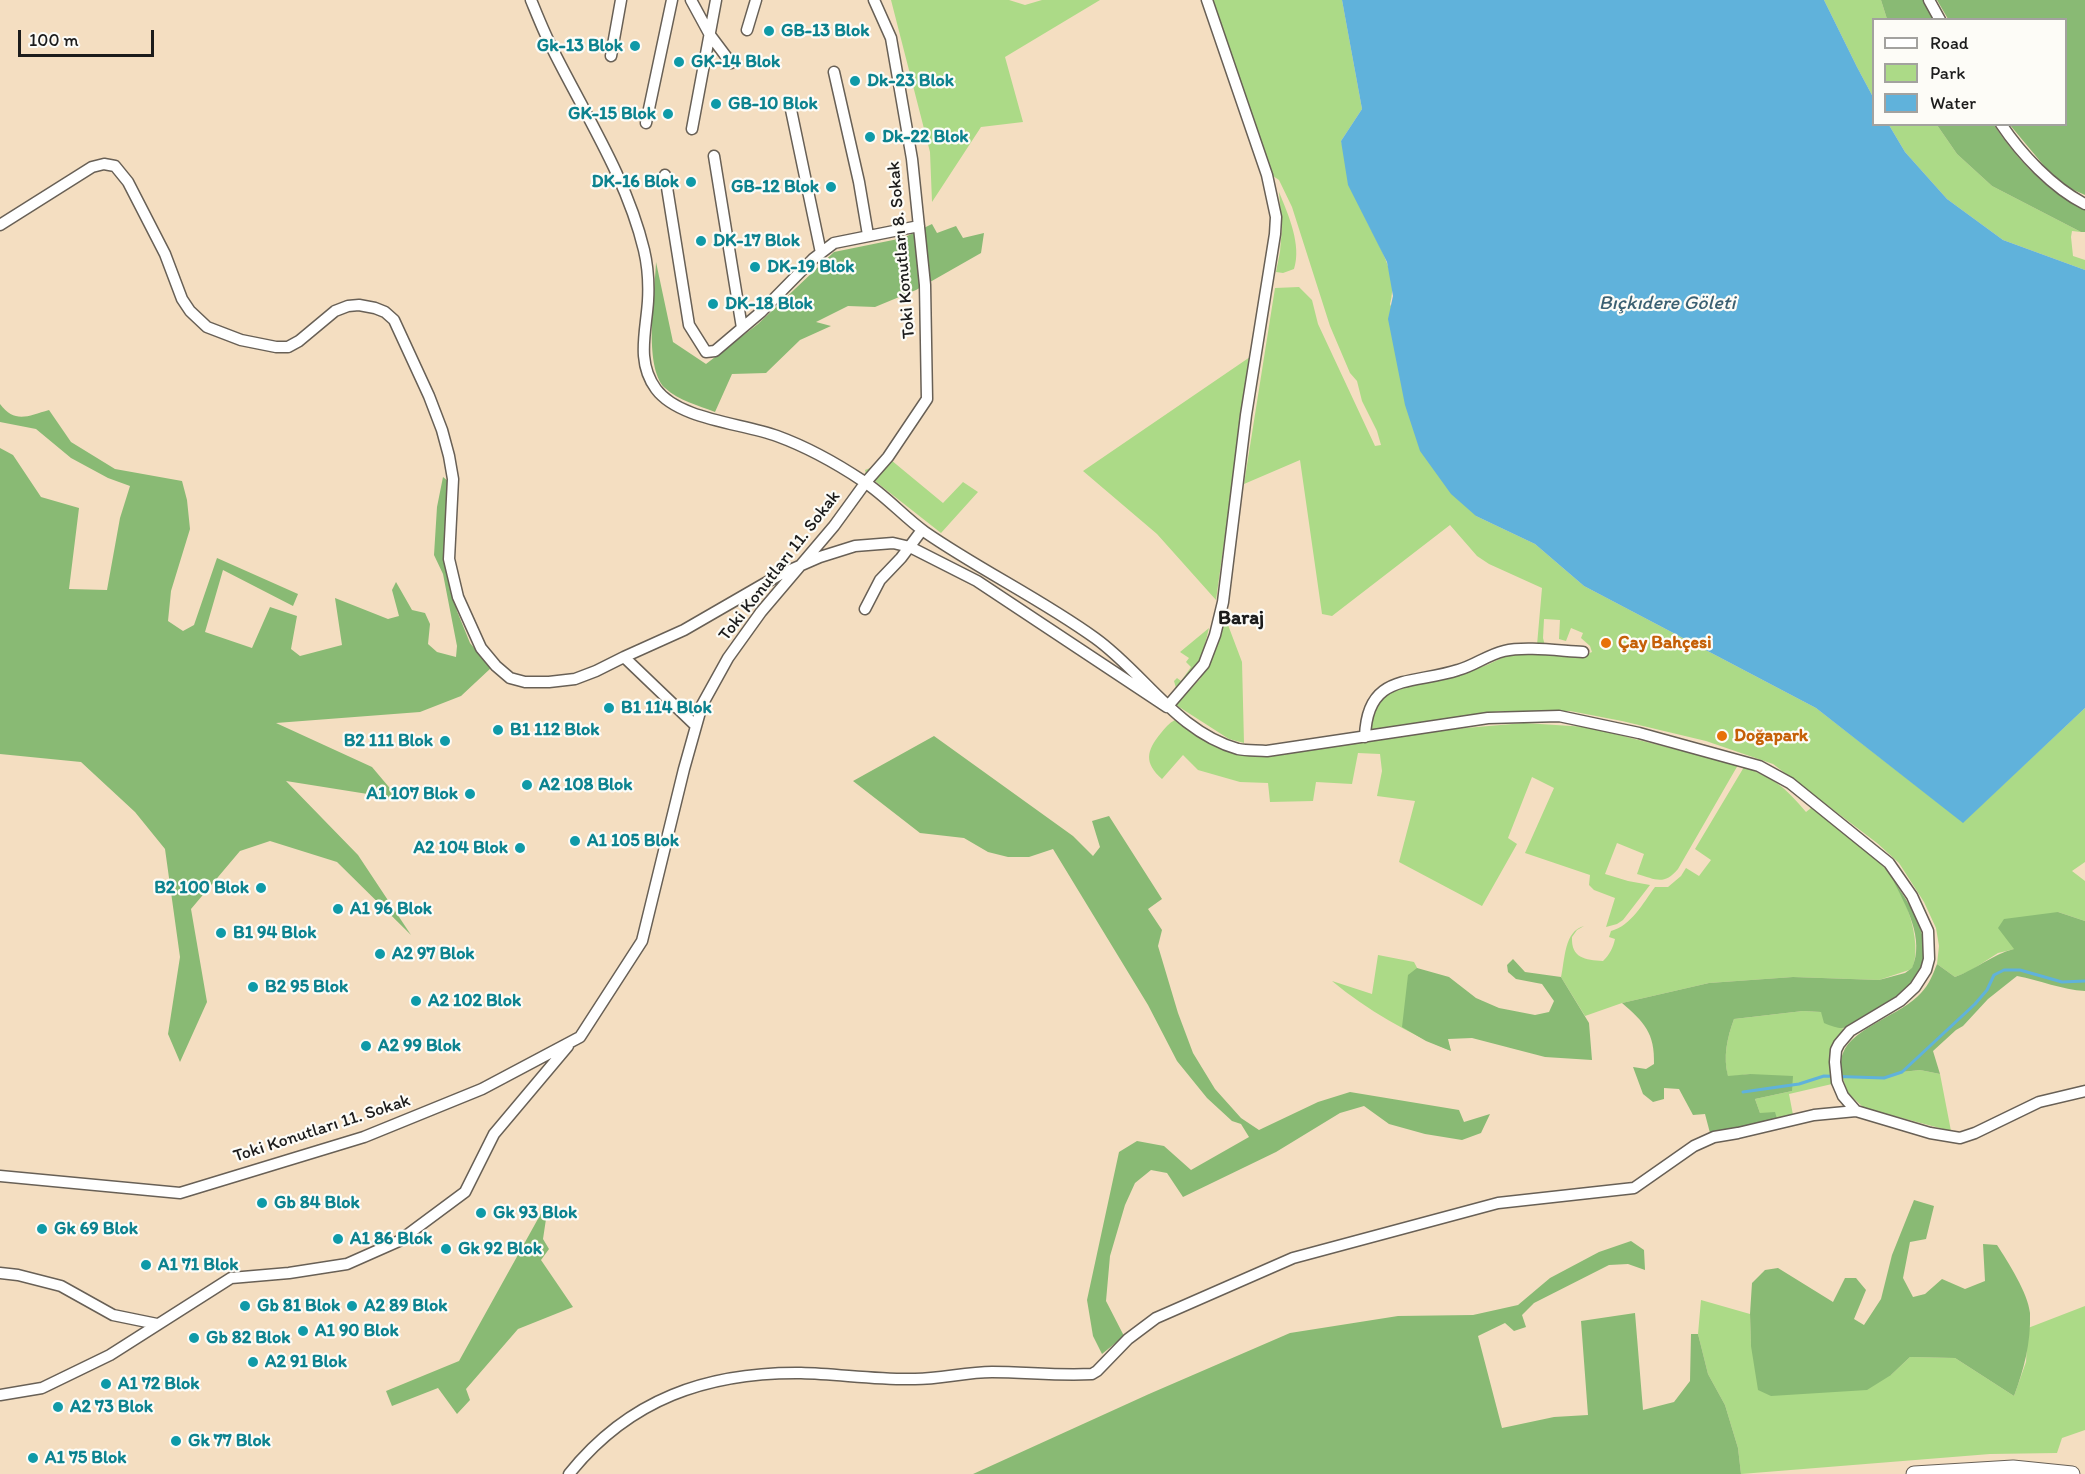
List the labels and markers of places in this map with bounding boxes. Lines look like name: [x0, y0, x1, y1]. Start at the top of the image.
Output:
place label: GB-13 Blok: [781, 20, 869, 42]
marker: GB-13 Blok: [762, 24, 776, 38]
place label: Gk-13 Blok: [537, 35, 623, 57]
marker: Gk-13 Blok: [628, 39, 642, 53]
place label: GK-14 Blok: [691, 51, 780, 73]
marker: GK-14 Blok: [672, 55, 686, 69]
place label: Dk-23 Blok: [867, 70, 954, 92]
marker: Dk-23 Blok: [848, 74, 862, 88]
place label: GB-10 Blok: [728, 93, 818, 115]
marker: GB-10 Blok: [709, 97, 723, 111]
place label: GK-15 Blok: [568, 103, 656, 125]
marker: GK-15 Blok: [661, 107, 675, 121]
place label: Dk-22 Blok: [882, 126, 969, 148]
marker: Dk-22 Blok: [863, 130, 877, 144]
place label: DK-16 Blok: [592, 171, 679, 193]
marker: DK-16 Blok: [684, 175, 698, 189]
place label: GB-12 Blok: [731, 176, 819, 198]
marker: GB-12 Blok: [824, 180, 838, 194]
place label: DK-17 Blok: [713, 230, 800, 252]
marker: DK-17 Blok: [694, 234, 708, 248]
place label: DK-19 Blok: [767, 256, 854, 278]
marker: DK-19 Blok: [748, 260, 762, 274]
place label: DK-18 Blok: [725, 293, 813, 315]
marker: DK-18 Blok: [706, 297, 720, 311]
place label: Çay Bahçesi: [1618, 632, 1712, 654]
marker: Çay Bahçesi: [1599, 636, 1613, 650]
place label: B1 114 Blok: [621, 697, 712, 719]
marker: B1 114 Blok: [602, 701, 616, 715]
place label: B1 112 Blok: [510, 719, 599, 741]
marker: B1 112 Blok: [491, 723, 505, 737]
place label: Doğapark: [1734, 725, 1808, 747]
marker: Doğapark: [1715, 729, 1729, 743]
place label: B2 111 Blok: [344, 730, 433, 752]
marker: B2 111 Blok: [438, 734, 452, 748]
place label: A2 108 Blok: [539, 774, 633, 796]
marker: A2 108 Blok: [520, 778, 534, 792]
place label: A1 107 Blok: [367, 783, 458, 805]
marker: A1 107 Blok: [463, 787, 477, 801]
place label: A1 105 Blok: [587, 830, 679, 852]
marker: A1 105 Blok: [568, 834, 582, 848]
place label: A2 104 Blok: [414, 837, 508, 859]
marker: A2 104 Blok: [513, 841, 527, 855]
place label: B2 100 Blok: [154, 877, 249, 899]
marker: B2 100 Blok: [254, 881, 268, 895]
place label: A1 96 Blok: [350, 898, 432, 920]
marker: A1 96 Blok: [331, 902, 345, 916]
place label: B1 94 Blok: [233, 922, 316, 944]
marker: B1 94 Blok: [214, 926, 228, 940]
place label: A2 97 Blok: [392, 943, 475, 965]
marker: A2 97 Blok: [373, 947, 387, 961]
place label: B2 95 Blok: [265, 976, 348, 998]
marker: B2 95 Blok: [246, 980, 260, 994]
place label: A2 102 Blok: [428, 990, 521, 1012]
marker: A2 102 Blok: [409, 994, 423, 1008]
place label: A2 99 Blok: [378, 1035, 461, 1057]
marker: A2 99 Blok: [359, 1039, 373, 1053]
place label: Gb 84 Blok: [274, 1192, 360, 1214]
marker: Gb 84 Blok: [255, 1196, 269, 1210]
place label: Gk 93 Blok: [493, 1202, 577, 1224]
marker: Gk 93 Blok: [474, 1206, 488, 1220]
place label: Gk 69 Blok: [54, 1218, 138, 1240]
marker: Gk 69 Blok: [35, 1222, 49, 1236]
place label: A1 86 Blok: [350, 1228, 432, 1250]
marker: A1 86 Blok: [331, 1232, 345, 1246]
place label: Gk 92 Blok: [458, 1238, 542, 1260]
marker: Gk 92 Blok: [439, 1242, 453, 1256]
place label: A1 71 Blok: [158, 1254, 238, 1276]
marker: A1 71 Blok: [139, 1258, 153, 1272]
place label: Gb 81 Blok: [257, 1295, 340, 1317]
place label: A2 89 Blok: [364, 1295, 447, 1317]
marker: Gb 81 Blok: [238, 1299, 252, 1313]
marker: A2 89 Blok: [345, 1299, 359, 1313]
place label: A1 90 Blok: [315, 1320, 399, 1342]
marker: A1 90 Blok: [296, 1324, 310, 1338]
place label: Gb 82 Blok: [206, 1327, 290, 1349]
marker: Gb 82 Blok: [187, 1331, 201, 1345]
place label: A2 91 Blok: [265, 1351, 347, 1373]
marker: A2 91 Blok: [246, 1355, 260, 1369]
place label: A1 72 Blok: [118, 1373, 199, 1395]
marker: A1 72 Blok: [99, 1377, 113, 1391]
place label: A2 73 Blok: [70, 1396, 153, 1418]
marker: A2 73 Blok: [51, 1400, 65, 1414]
place label: Gk 77 Blok: [188, 1430, 271, 1452]
marker: Gk 77 Blok: [169, 1434, 183, 1448]
place label: A1 75 Blok: [45, 1447, 126, 1469]
marker: A1 75 Blok: [26, 1451, 40, 1465]

